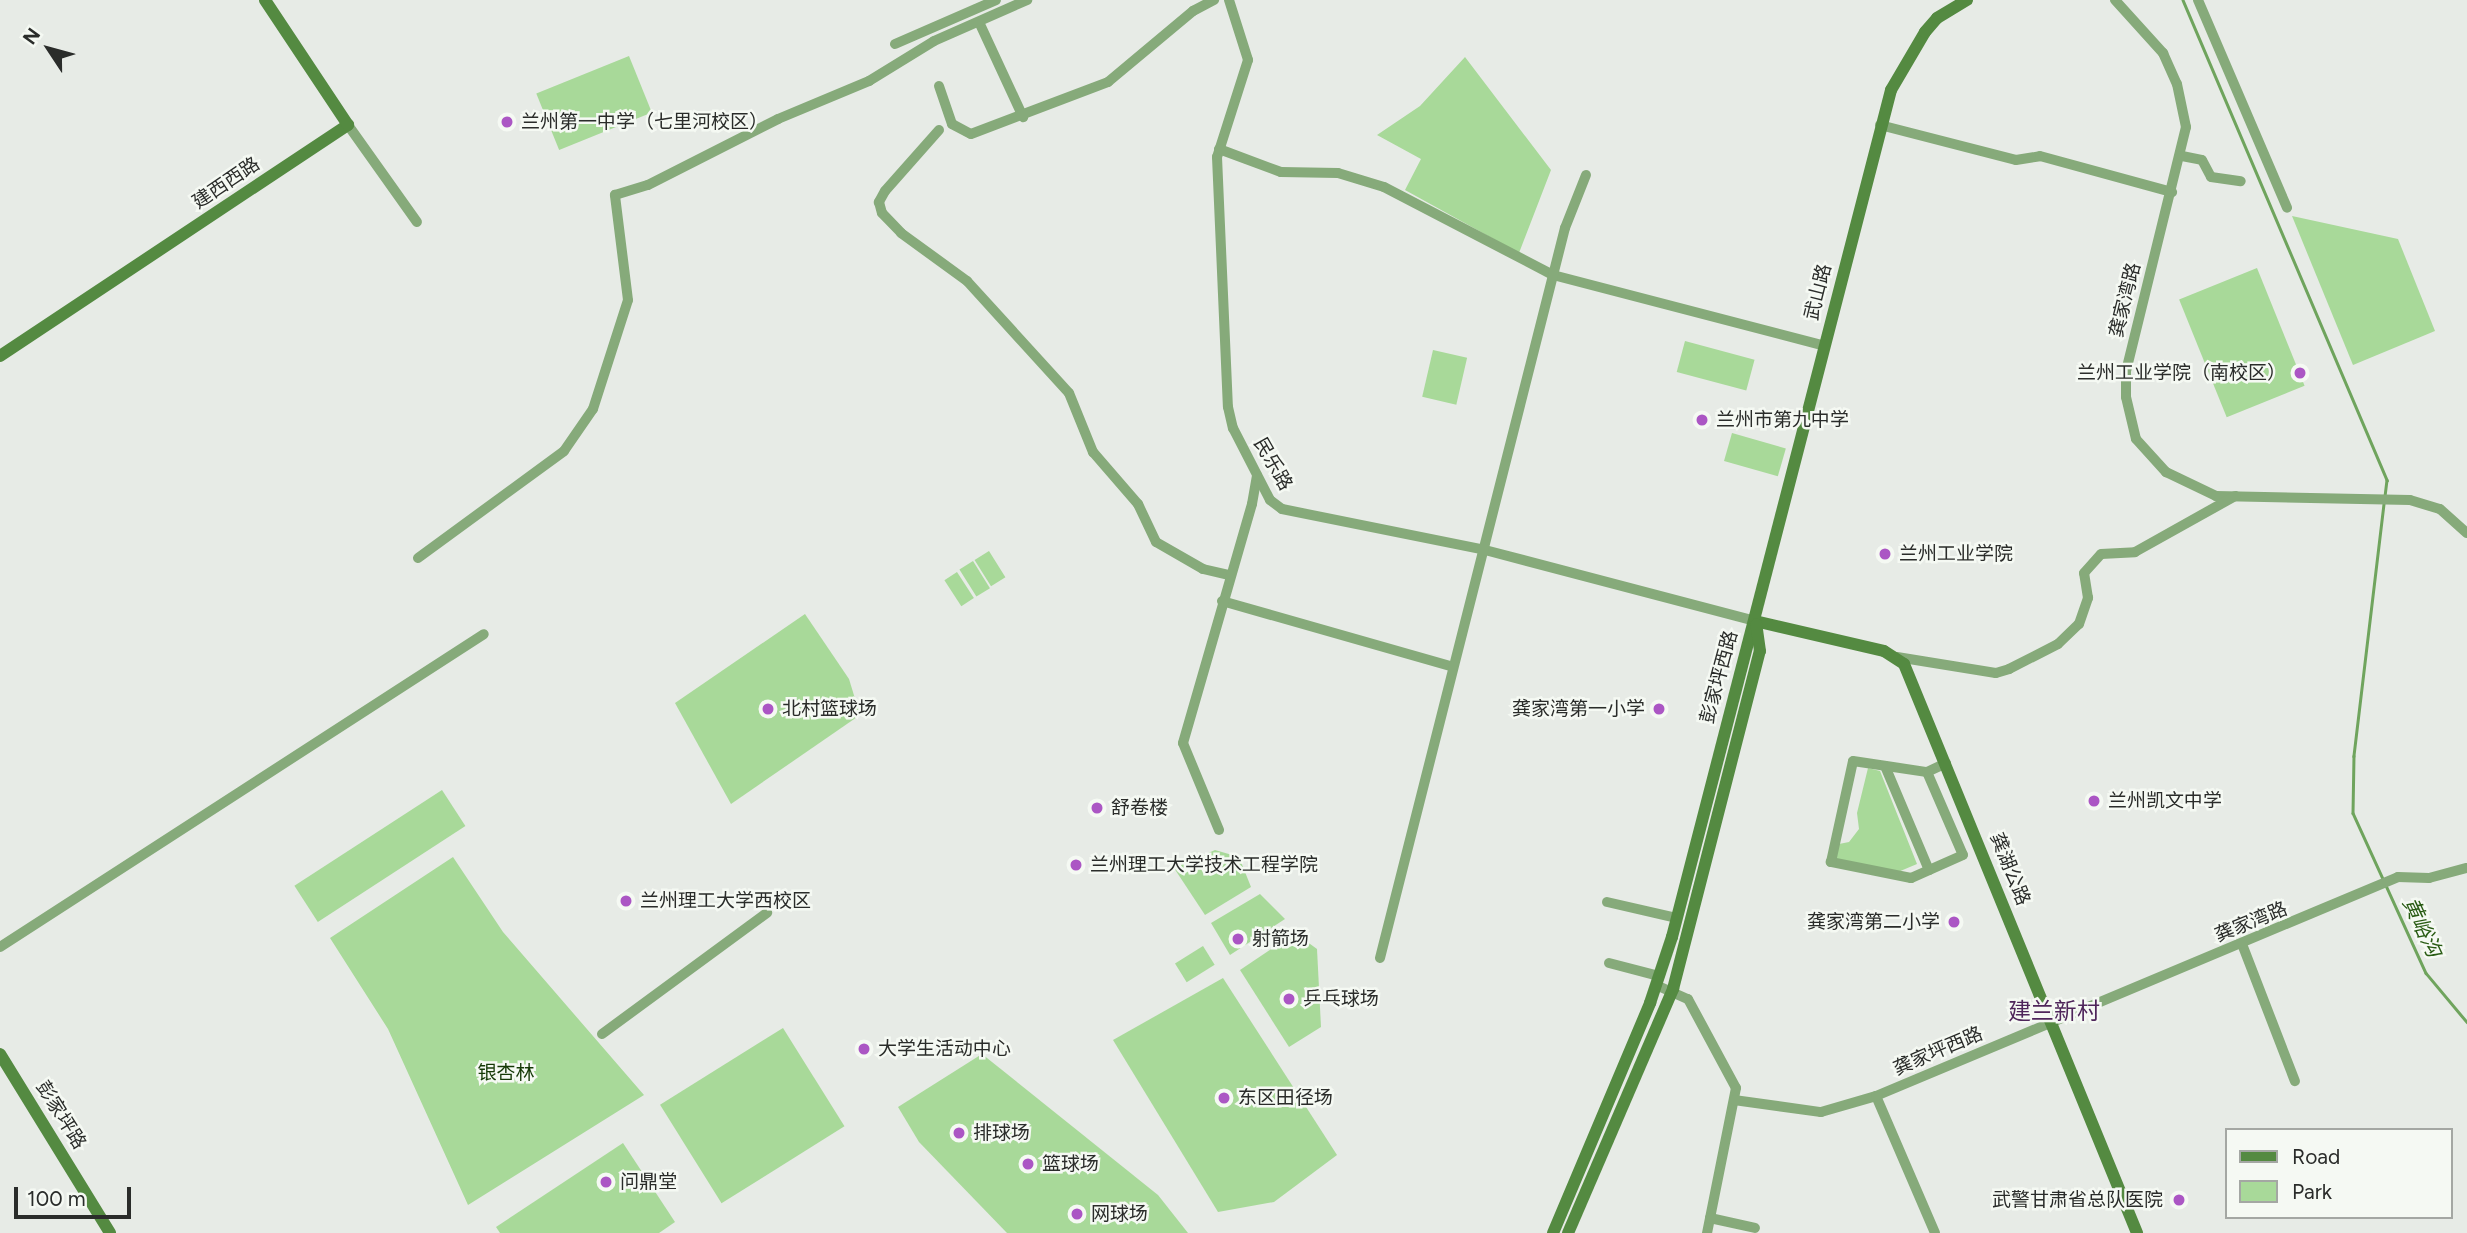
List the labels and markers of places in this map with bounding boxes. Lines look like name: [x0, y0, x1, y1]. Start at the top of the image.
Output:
place label: 兰州第一中学（七里河校区）: [521, 111, 768, 133]
marker: 兰州第一中学（七里河校区）: [499, 114, 515, 130]
place label: 兰州工业学院（南校区）: [2077, 362, 2286, 384]
marker: 兰州工业学院（南校区）: [2292, 365, 2308, 381]
place label: 兰州市第九中学: [1716, 409, 1849, 431]
marker: 兰州市第九中学: [1694, 412, 1710, 428]
place label: 兰州工业学院: [1899, 543, 2013, 565]
marker: 兰州工业学院: [1877, 546, 1893, 562]
place label: 北村篮球场: [782, 698, 877, 720]
place label: 龚家湾第一小学: [1512, 698, 1645, 720]
marker: 北村篮球场: [760, 701, 776, 717]
marker: 龚家湾第一小学: [1651, 701, 1667, 717]
place label: 兰州凯文中学: [2108, 790, 2222, 812]
marker: 兰州凯文中学: [2086, 793, 2102, 809]
place label: 舒卷楼: [1111, 797, 1168, 819]
marker: 舒卷楼: [1089, 800, 1105, 816]
place label: 兰州理工大学技术工程学院: [1090, 854, 1318, 876]
marker: 兰州理工大学技术工程学院: [1068, 857, 1084, 873]
place label: 兰州理工大学西校区: [640, 890, 811, 912]
marker: 兰州理工大学西校区: [618, 893, 634, 909]
place label: 龚家湾第二小学: [1807, 911, 1940, 933]
marker: 龚家湾第二小学: [1946, 914, 1962, 930]
place label: 射箭场: [1252, 928, 1309, 950]
marker: 射箭场: [1230, 931, 1246, 947]
place label: 乒乓球场: [1303, 988, 1379, 1010]
marker: 乒乓球场: [1281, 991, 1297, 1007]
place label: 大学生活动中心: [878, 1038, 1011, 1060]
marker: 大学生活动中心: [856, 1041, 872, 1057]
place label: 东区田径场: [1238, 1087, 1333, 1109]
marker: 东区田径场: [1216, 1090, 1232, 1106]
place label: 排球场: [973, 1122, 1030, 1144]
marker: 排球场: [951, 1125, 967, 1141]
place label: 篮球场: [1042, 1153, 1099, 1175]
marker: 篮球场: [1020, 1156, 1036, 1172]
place label: 问鼎堂: [620, 1171, 677, 1193]
marker: 问鼎堂: [598, 1174, 614, 1190]
place label: 武警甘肃省总队医院: [1992, 1189, 2163, 1211]
marker: 武警甘肃省总队医院: [2169, 1190, 2189, 1210]
place label: 网球场: [1091, 1203, 1148, 1225]
marker: 网球场: [1069, 1206, 1085, 1222]

